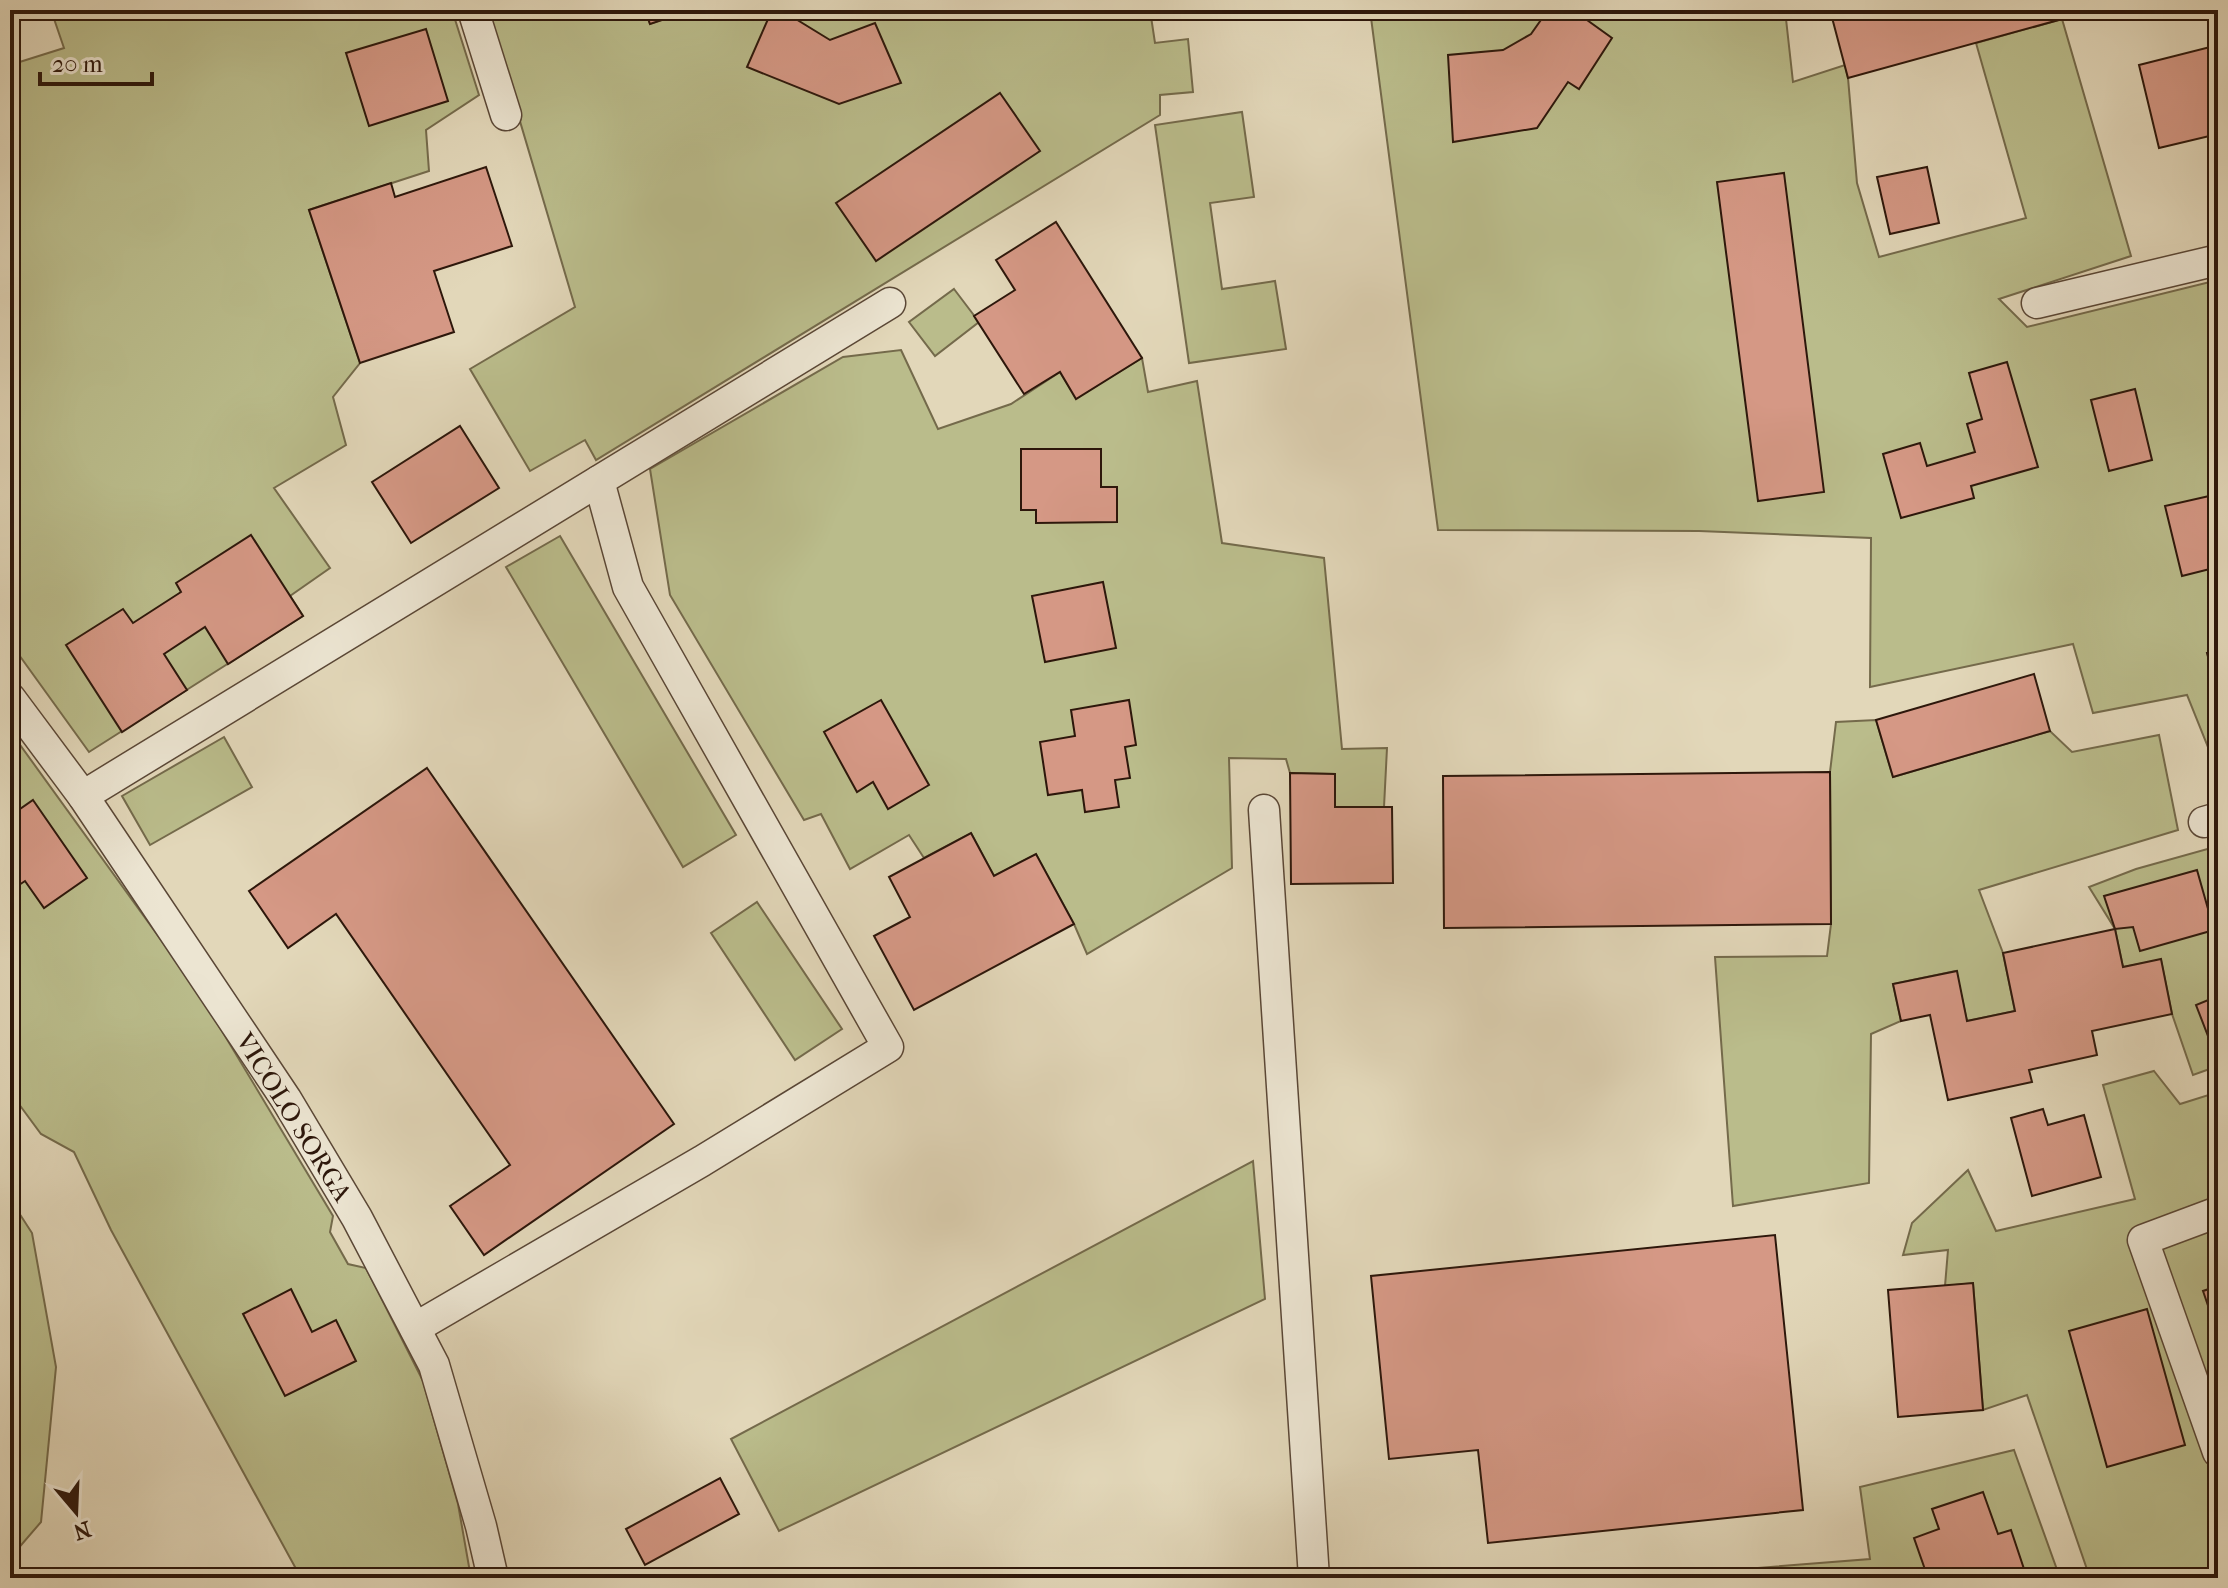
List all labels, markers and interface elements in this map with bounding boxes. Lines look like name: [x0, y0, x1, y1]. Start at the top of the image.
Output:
scale bar: [40, 36, 152, 86]
text: 20 m: [52, 50, 103, 78]
street label: VICOLO SORGA: [229, 1026, 359, 1209]
north arrow: [36, 1472, 116, 1552]
text: N: [70, 1515, 94, 1545]

